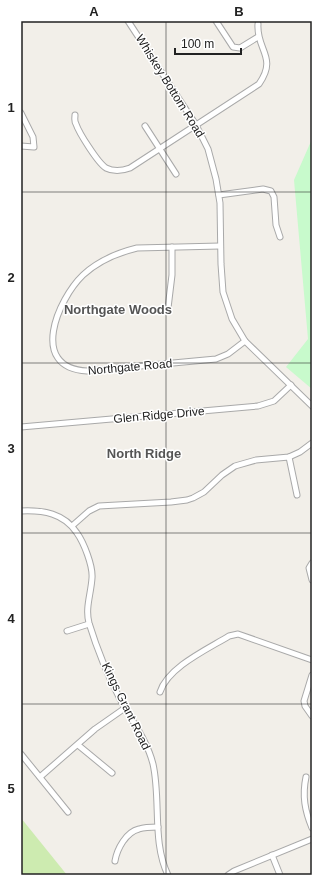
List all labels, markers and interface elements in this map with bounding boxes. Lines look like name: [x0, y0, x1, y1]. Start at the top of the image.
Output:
text: A: [89, 4, 99, 19]
text: B: [234, 4, 244, 19]
scale bar: [175, 30, 241, 56]
street label: Whiskey Bottom Road: [133, 32, 207, 140]
text: 100 m: [181, 37, 214, 51]
text: 1: [7, 100, 15, 115]
text: 2: [7, 270, 15, 285]
district label: Northgate Woods: [64, 302, 172, 317]
street label: Northgate Road: [87, 356, 173, 378]
street label: Glen Ridge Drive: [113, 404, 205, 426]
text: 3: [7, 441, 15, 456]
district label: North Ridge: [107, 446, 181, 461]
text: 4: [7, 611, 15, 626]
street label: Kings Grant Road: [99, 660, 153, 752]
text: 5: [7, 781, 15, 796]

